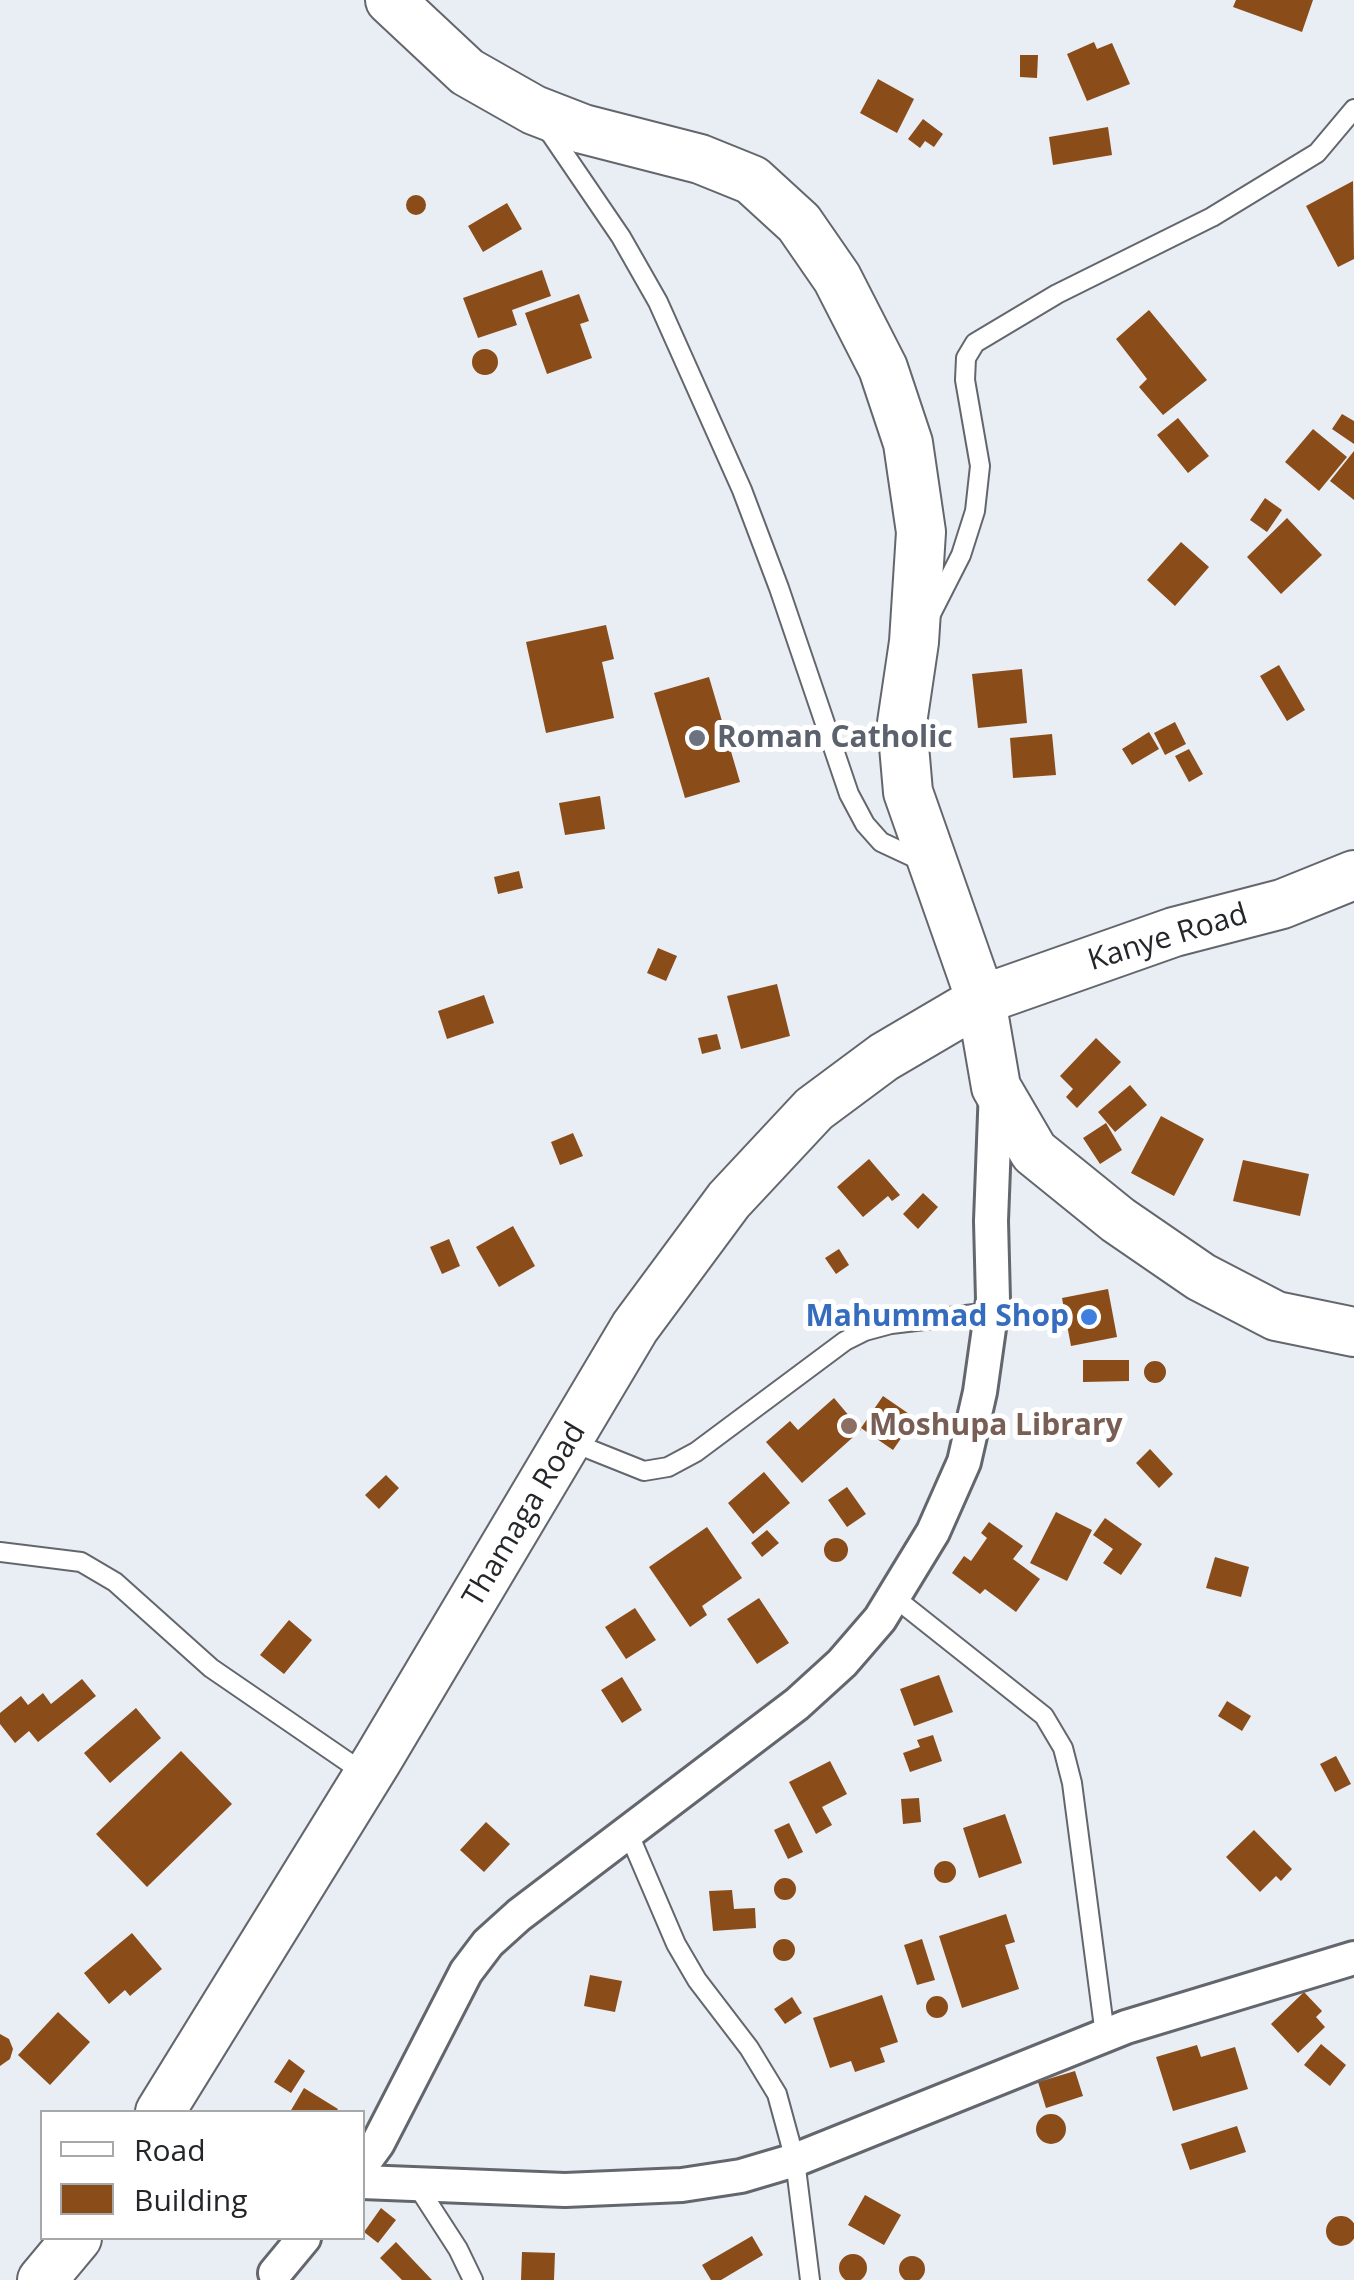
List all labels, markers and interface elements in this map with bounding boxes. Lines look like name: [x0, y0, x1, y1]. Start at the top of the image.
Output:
place label: Roman Catholic: [717, 720, 953, 756]
marker: Roman Catholic: [686, 727, 708, 749]
street label: Kanye Road: [1084, 897, 1252, 979]
place label: Mahummad Shop: [806, 1299, 1069, 1335]
marker: Mahummad Shop: [1078, 1306, 1100, 1328]
place label: Moshupa Library: [869, 1408, 1123, 1444]
marker: Moshupa Library: [838, 1415, 860, 1437]
street label: Thamaga Road: [456, 1416, 594, 1614]
legend: [40, 2110, 365, 2240]
text: Road: [134, 2129, 206, 2170]
text: Building: [134, 2179, 248, 2220]

